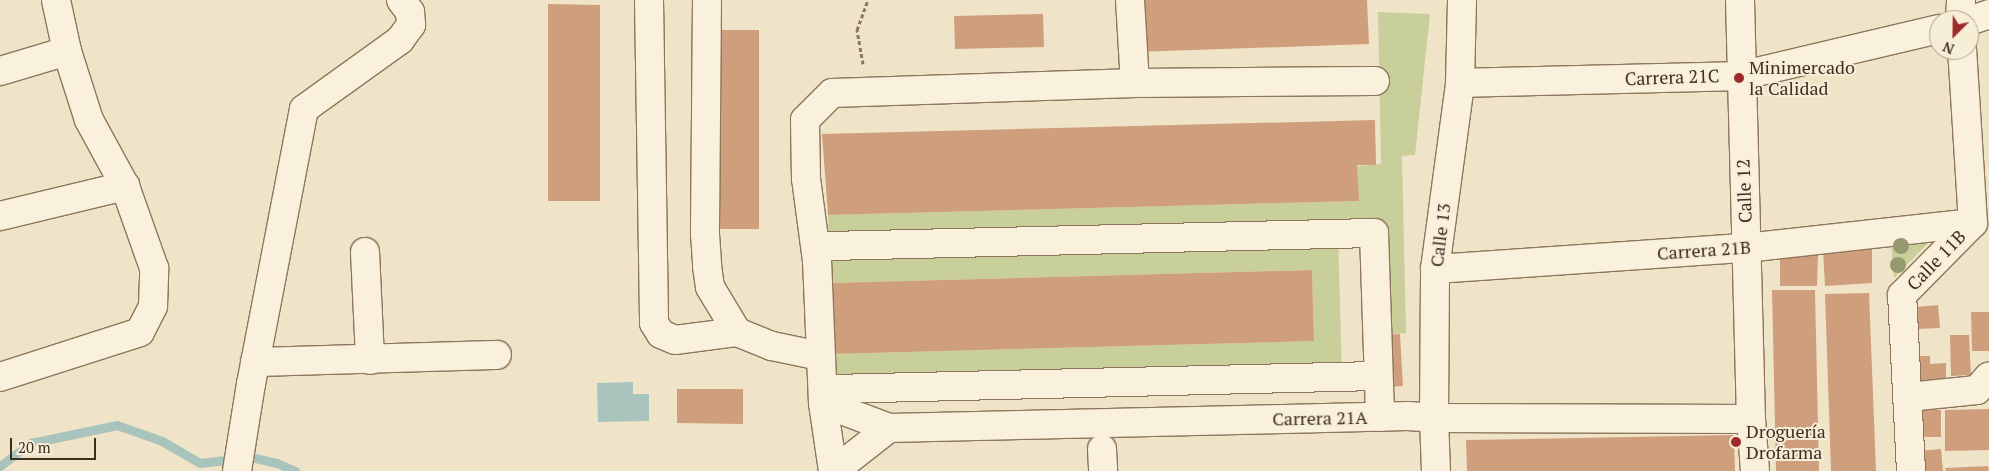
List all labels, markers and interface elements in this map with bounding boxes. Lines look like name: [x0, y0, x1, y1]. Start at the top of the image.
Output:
north arrow: [1929, 10, 1979, 60]
text: N: [1940, 38, 1957, 59]
place label: Minimercado la Calidad: [1749, 57, 1855, 100]
street label: Carrera 21C: [1624, 65, 1720, 89]
marker: Minimercado la Calidad: [1733, 72, 1745, 84]
street label: Calle 12: [1732, 159, 1756, 223]
street label: Calle 13: [1425, 202, 1455, 268]
street label: Calle 11B: [1902, 225, 1970, 295]
street label: Carrera 21B: [1656, 236, 1752, 264]
street label: Carrera 21A: [1272, 406, 1368, 430]
place label: Droguería Drofarma: [1746, 421, 1826, 464]
scale bar: [12, 428, 99, 460]
marker: Droguería Drofarma: [1730, 436, 1742, 448]
text: 20 m: [18, 437, 51, 457]

